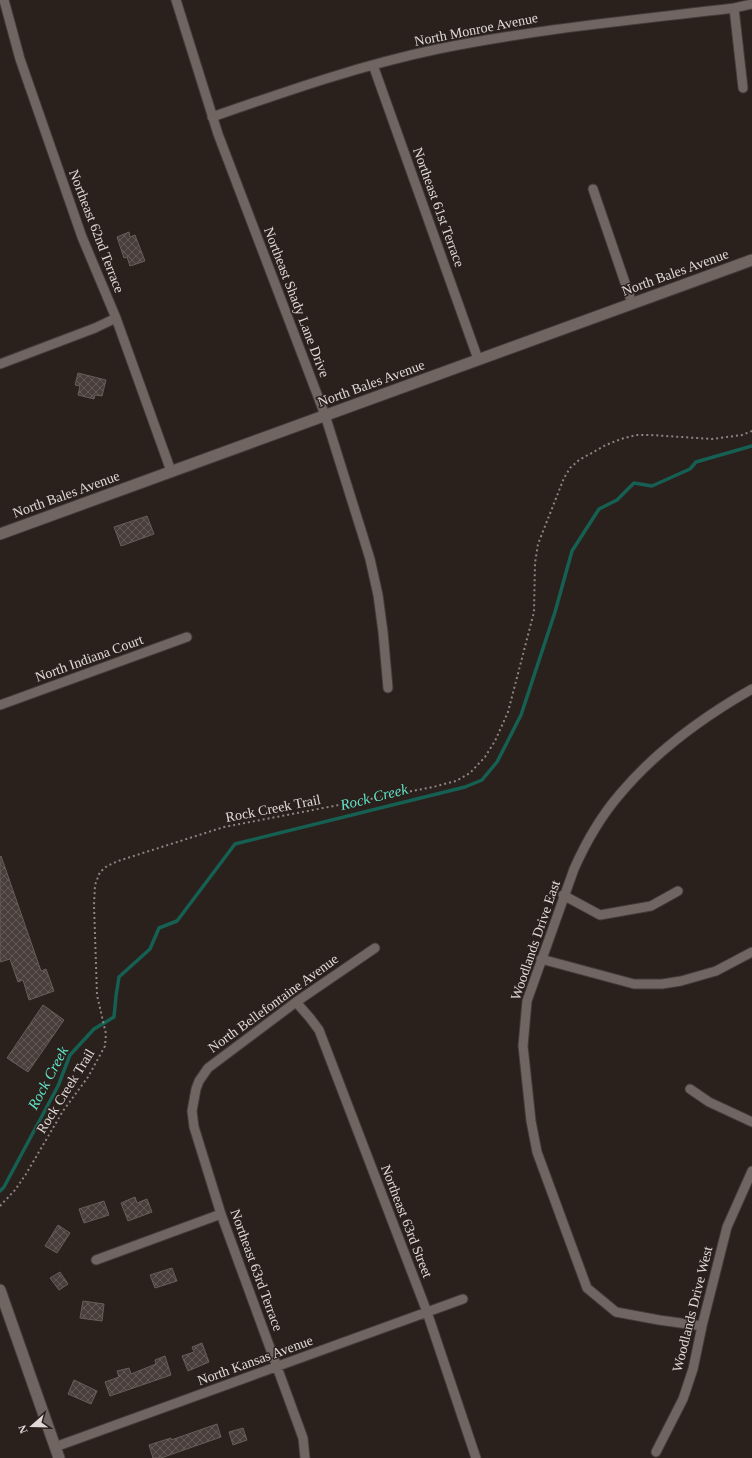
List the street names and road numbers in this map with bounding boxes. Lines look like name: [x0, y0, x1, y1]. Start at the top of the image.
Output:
street label: North Monroe Avenue: [413, 10, 539, 49]
street label: Northeast 61st Terrace: [410, 145, 467, 269]
street label: Northeast 62nd Terrace: [66, 167, 127, 295]
street label: Northeast Shady Lane Drive: [261, 225, 332, 379]
street label: North Bales Avenue: [620, 246, 731, 299]
street label: North Bales Avenue: [316, 357, 427, 410]
street label: North Bales Avenue: [11, 468, 122, 521]
street label: North Indiana Court: [33, 632, 145, 685]
street label: Rock Creek Trail: [224, 792, 322, 825]
street label: Woodlands Drive East: [508, 878, 563, 1002]
street label: North Bellefontaine Avenue: [205, 951, 341, 1056]
street label: Rock Creek Trail: [34, 1046, 97, 1136]
street label: Northeast 63rd Street: [378, 1163, 435, 1280]
street label: Northeast 63rd Terrace: [227, 1207, 286, 1333]
street label: Woodlands Drive West: [670, 1245, 715, 1373]
street label: North Kansas Avenue: [195, 1333, 315, 1388]

